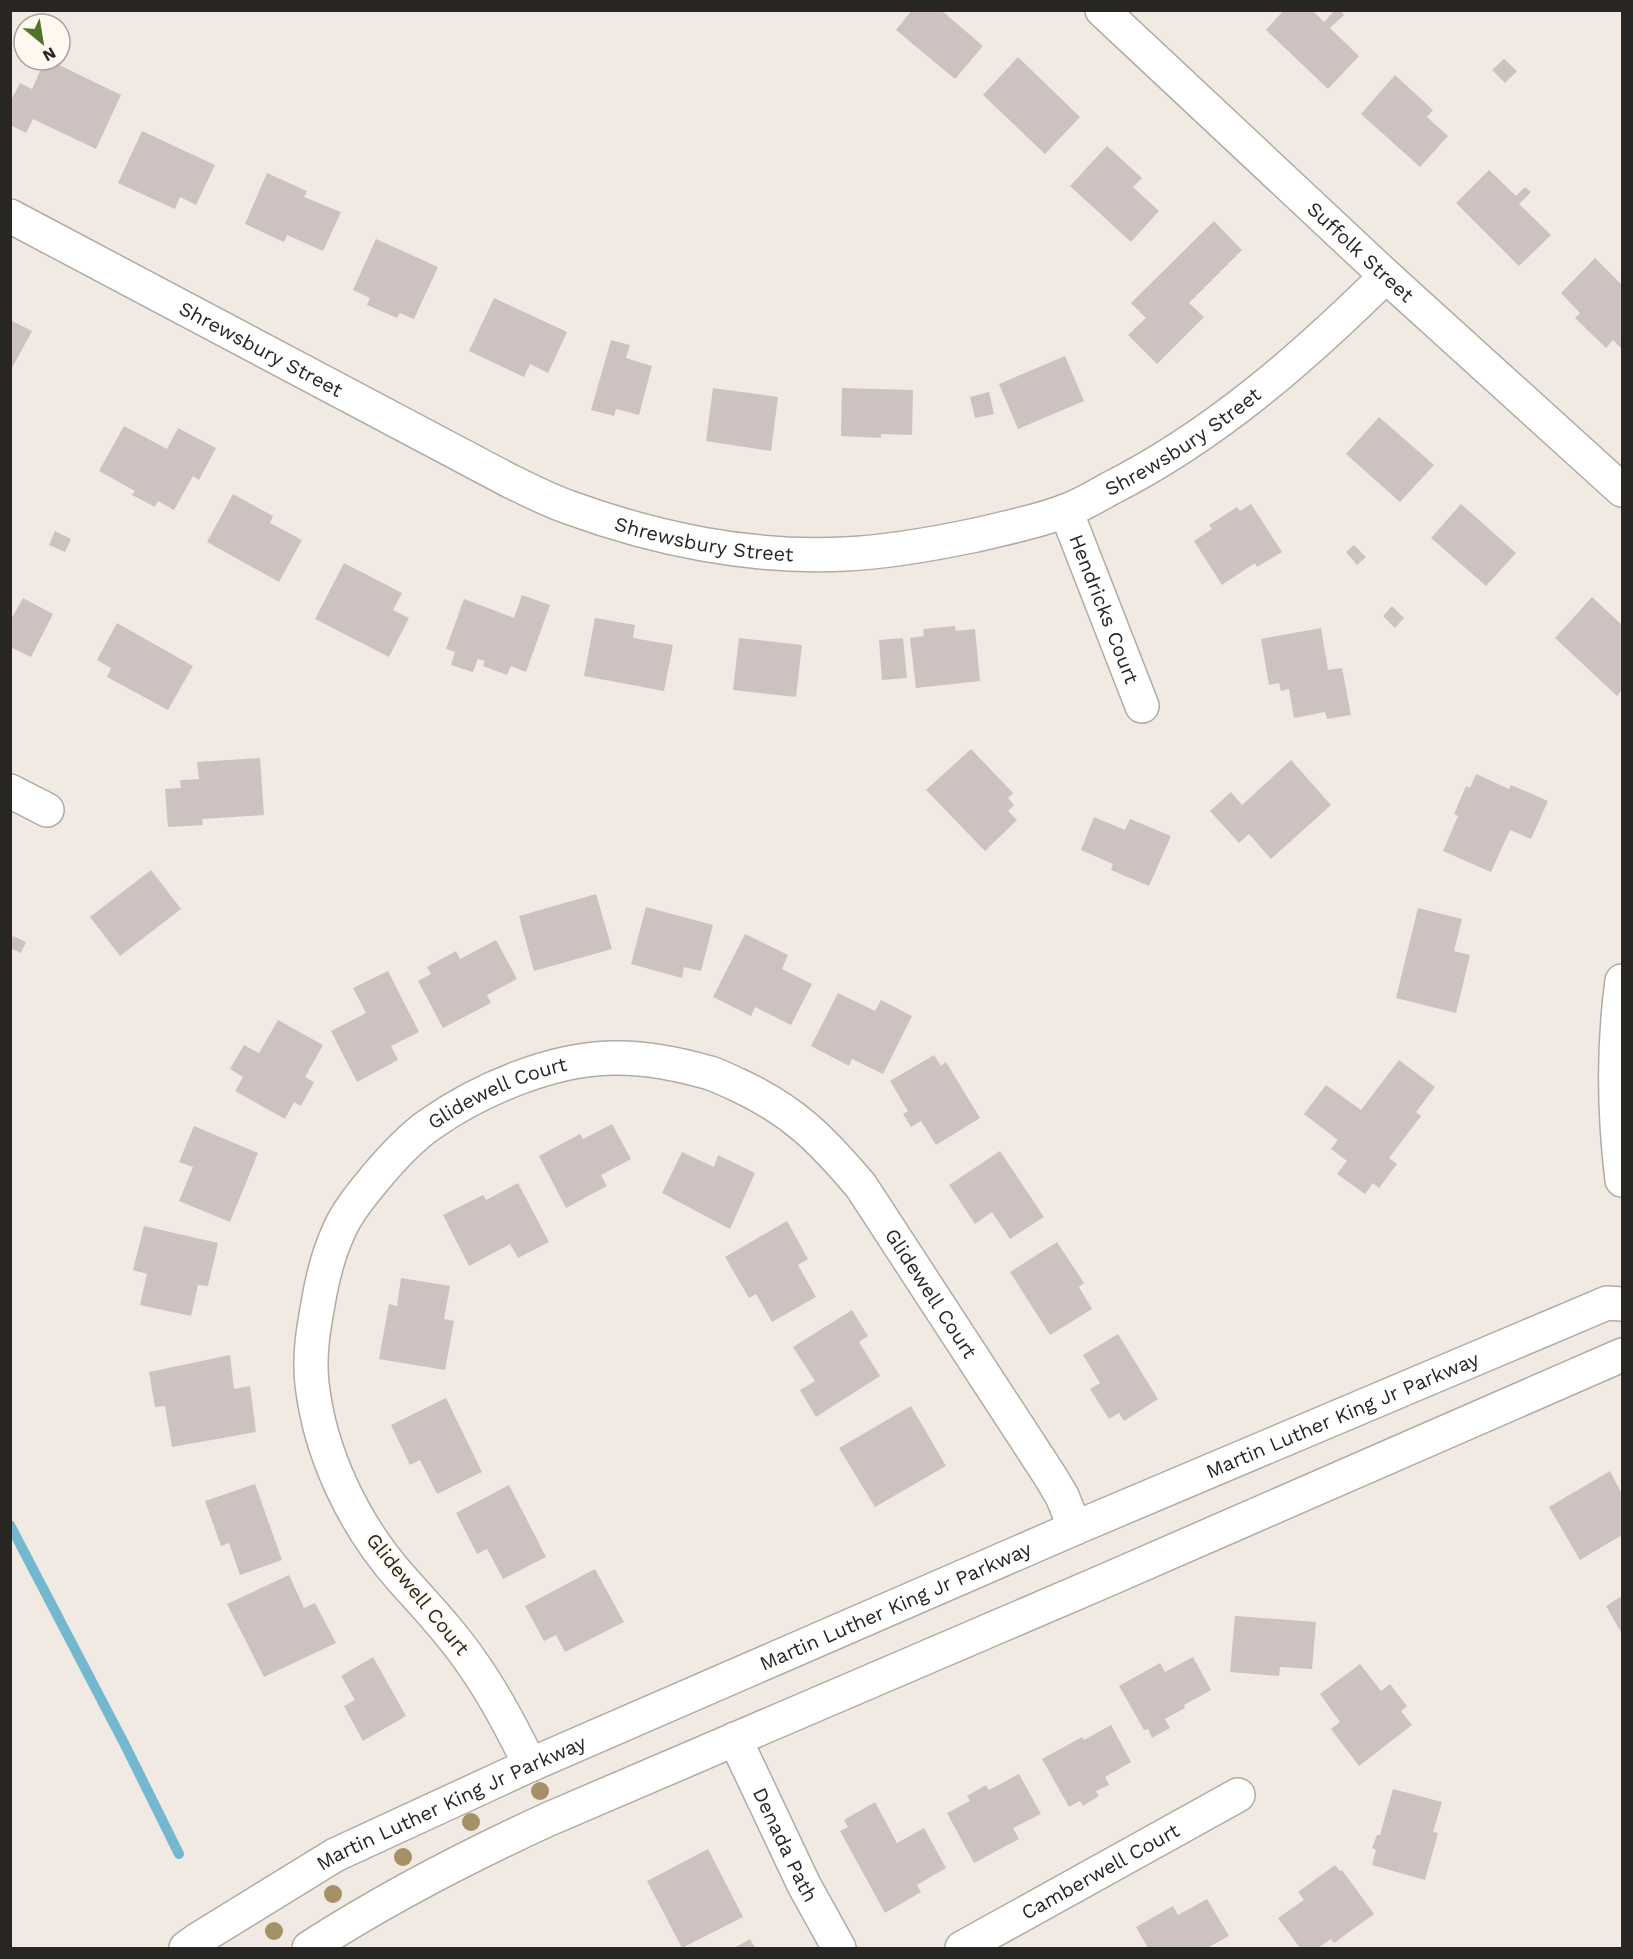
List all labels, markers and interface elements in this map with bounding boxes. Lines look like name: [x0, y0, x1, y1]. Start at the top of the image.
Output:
north arrow: [12, 12, 72, 72]
text: N: [39, 43, 59, 66]
street label: Suffolk Street: [1302, 197, 1419, 308]
street label: Shrewsbury Street: [175, 296, 347, 402]
street label: Shrewsbury Street: [1101, 382, 1266, 501]
street label: Shrewsbury Street: [612, 511, 795, 566]
street label: Hendricks Court: [1064, 531, 1144, 687]
street label: Glidewell Court: [423, 1052, 570, 1134]
street label: Glidewell Court: [880, 1224, 982, 1363]
street label: Martin Luther King Jr Parkway: [1202, 1346, 1483, 1483]
street label: Glidewell Court: [361, 1528, 475, 1660]
street label: Martin Luther King Jr Parkway: [756, 1536, 1036, 1676]
street label: Martin Luther King Jr Parkway: [312, 1730, 590, 1876]
street label: Denada Path: [748, 1784, 823, 1906]
street label: Camberwell Court: [1017, 1818, 1184, 1925]

